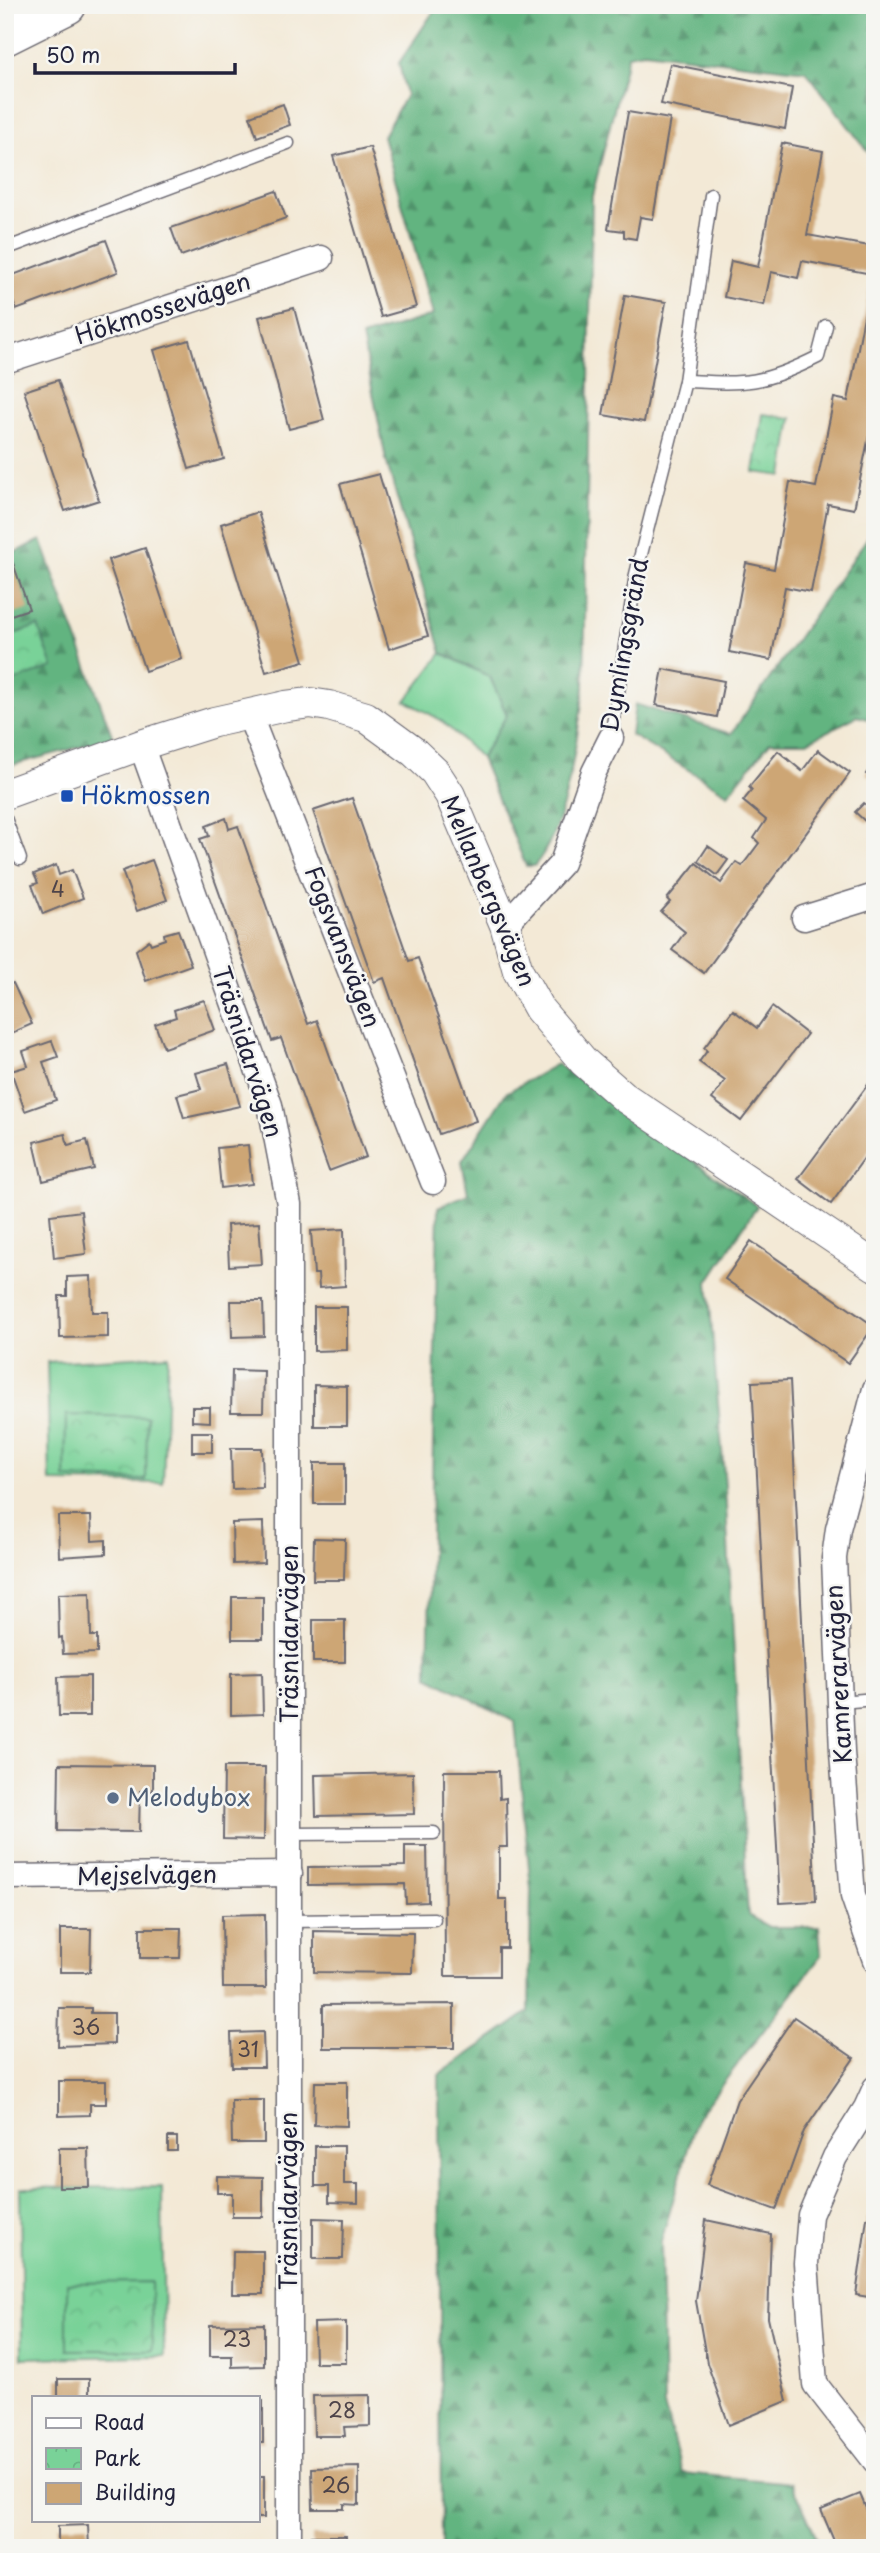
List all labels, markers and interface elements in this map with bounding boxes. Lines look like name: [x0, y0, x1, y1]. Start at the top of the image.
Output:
scale bar: [35, 32, 234, 76]
text: 50 m: [46, 38, 100, 70]
street label: Hökmossevägen: [70, 262, 255, 352]
street label: Dymlingsgränd: [590, 554, 656, 735]
place label: Hökmossen: [81, 776, 211, 812]
marker: Hökmossen: [59, 788, 75, 804]
street label: Mellanbergsvägen: [433, 789, 546, 992]
street label: Fogsvansvägen: [296, 860, 391, 1032]
house number: 4: [51, 872, 65, 904]
street label: Träsnidarvägen: [204, 961, 294, 1142]
street label: Träsnidarvägen: [270, 1545, 306, 1723]
street label: Kamrerarvägen: [814, 1584, 860, 1764]
place label: Melodybox: [127, 1778, 251, 1814]
marker: Melodybox: [105, 1790, 121, 1806]
street label: Mejselvägen: [77, 1855, 217, 1893]
house number: 36: [72, 2010, 100, 2042]
house number: 31: [237, 2032, 259, 2064]
street label: Träsnidarvägen: [269, 2112, 305, 2290]
house number: 23: [223, 2322, 251, 2354]
house number: 28: [328, 2393, 356, 2425]
legend: [32, 2396, 259, 2522]
text: Road: [94, 2405, 145, 2437]
text: Park: [94, 2441, 141, 2473]
house number: 26: [322, 2468, 350, 2500]
text: Building: [94, 2475, 176, 2507]

